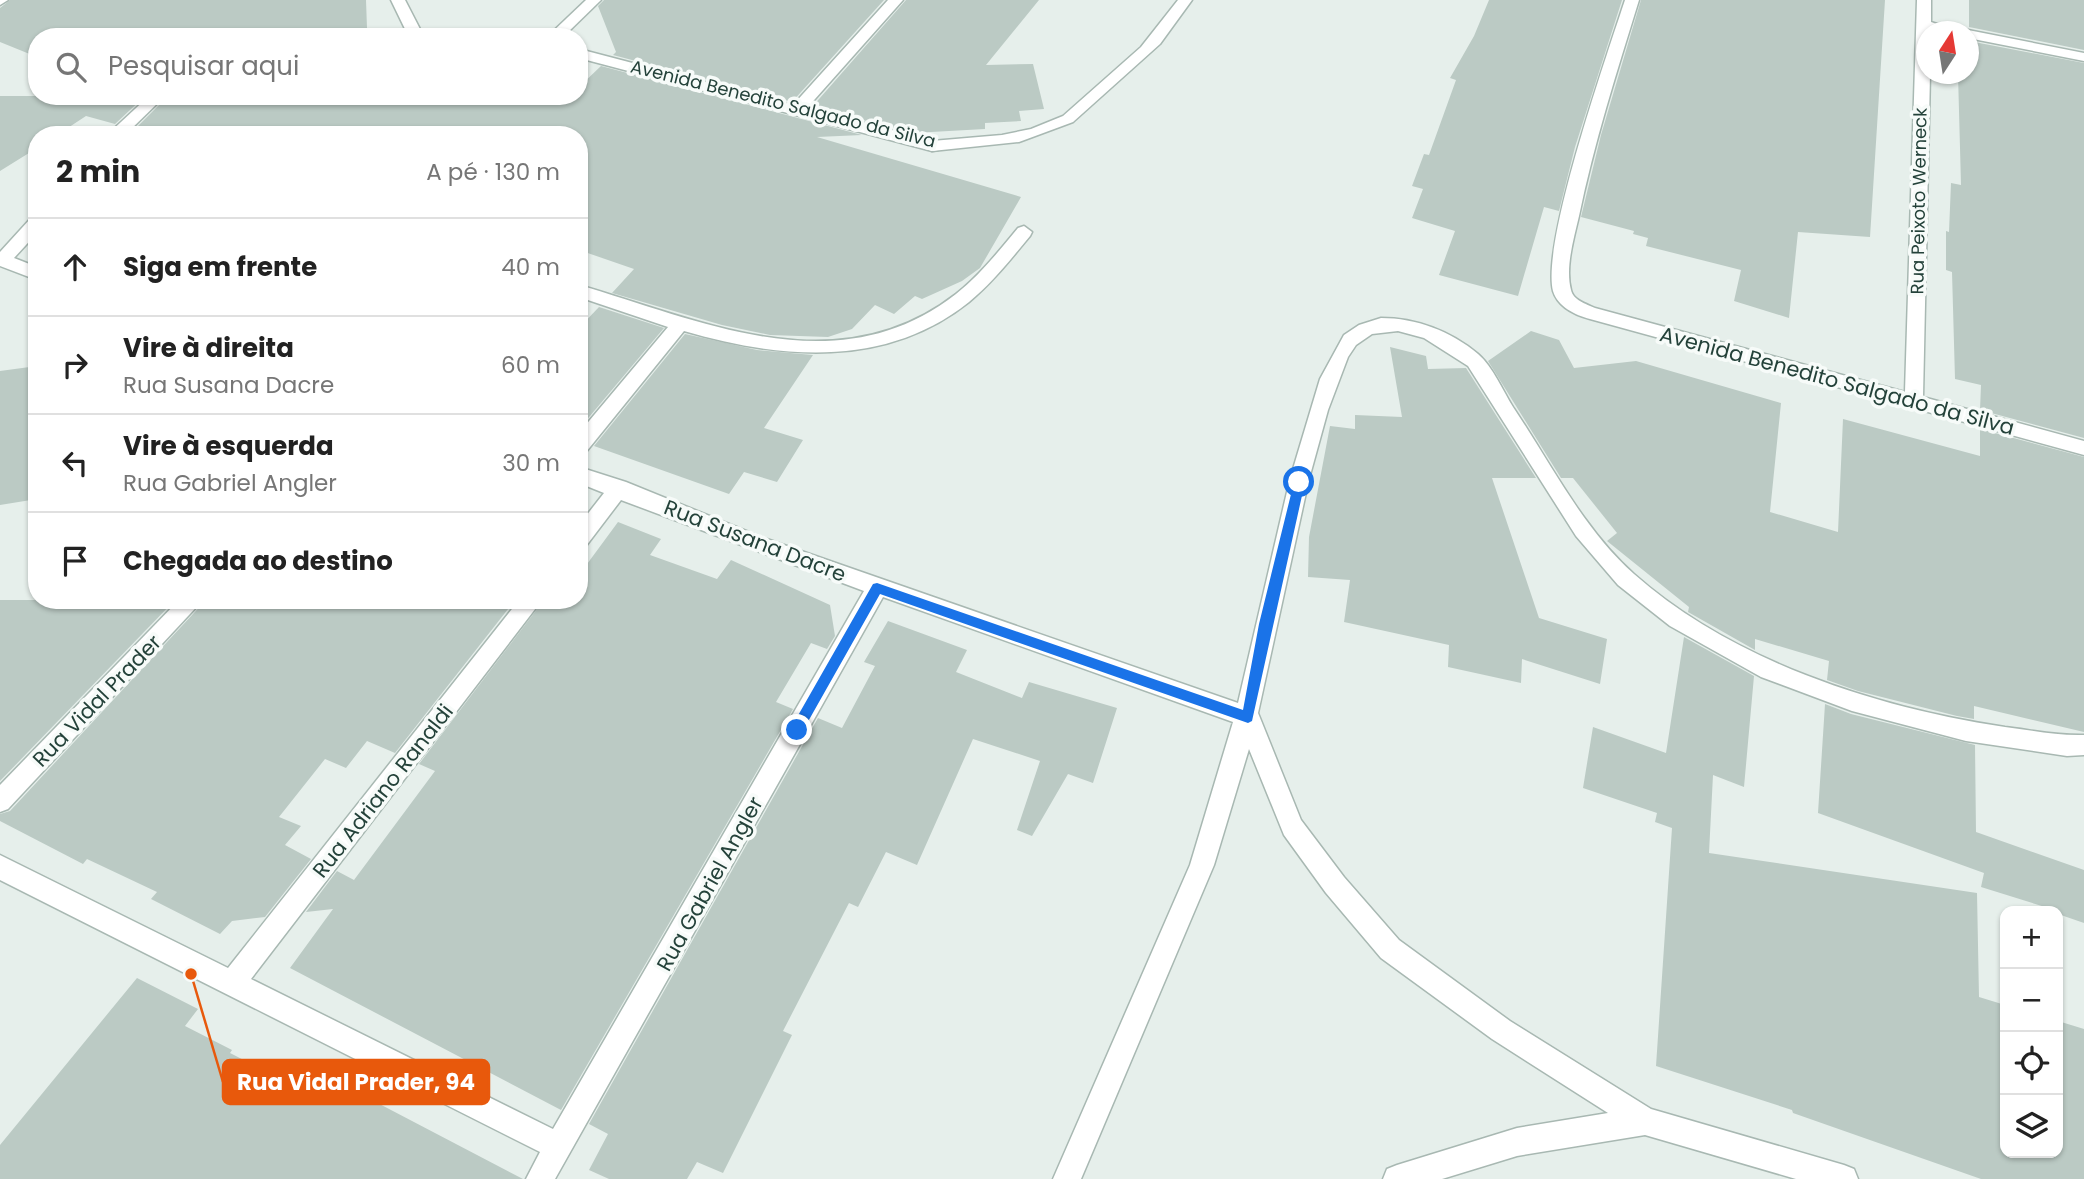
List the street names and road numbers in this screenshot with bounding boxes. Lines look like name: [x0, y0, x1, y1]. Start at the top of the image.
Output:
street label: Avenida Benedito Salgado da Silva: [628, 53, 938, 154]
street label: Rua Peixoto Werneck: [1904, 107, 1933, 295]
street label: Avenida Benedito Salgado da Silva: [1657, 319, 2018, 442]
street label: Rua Susana Dacre: [660, 492, 850, 589]
street label: Rua Vidal Prader: [26, 628, 168, 773]
street label: Rua Adriano Ranaldi: [306, 698, 460, 884]
street label: Rua Gabriel Angler: [650, 791, 770, 976]

